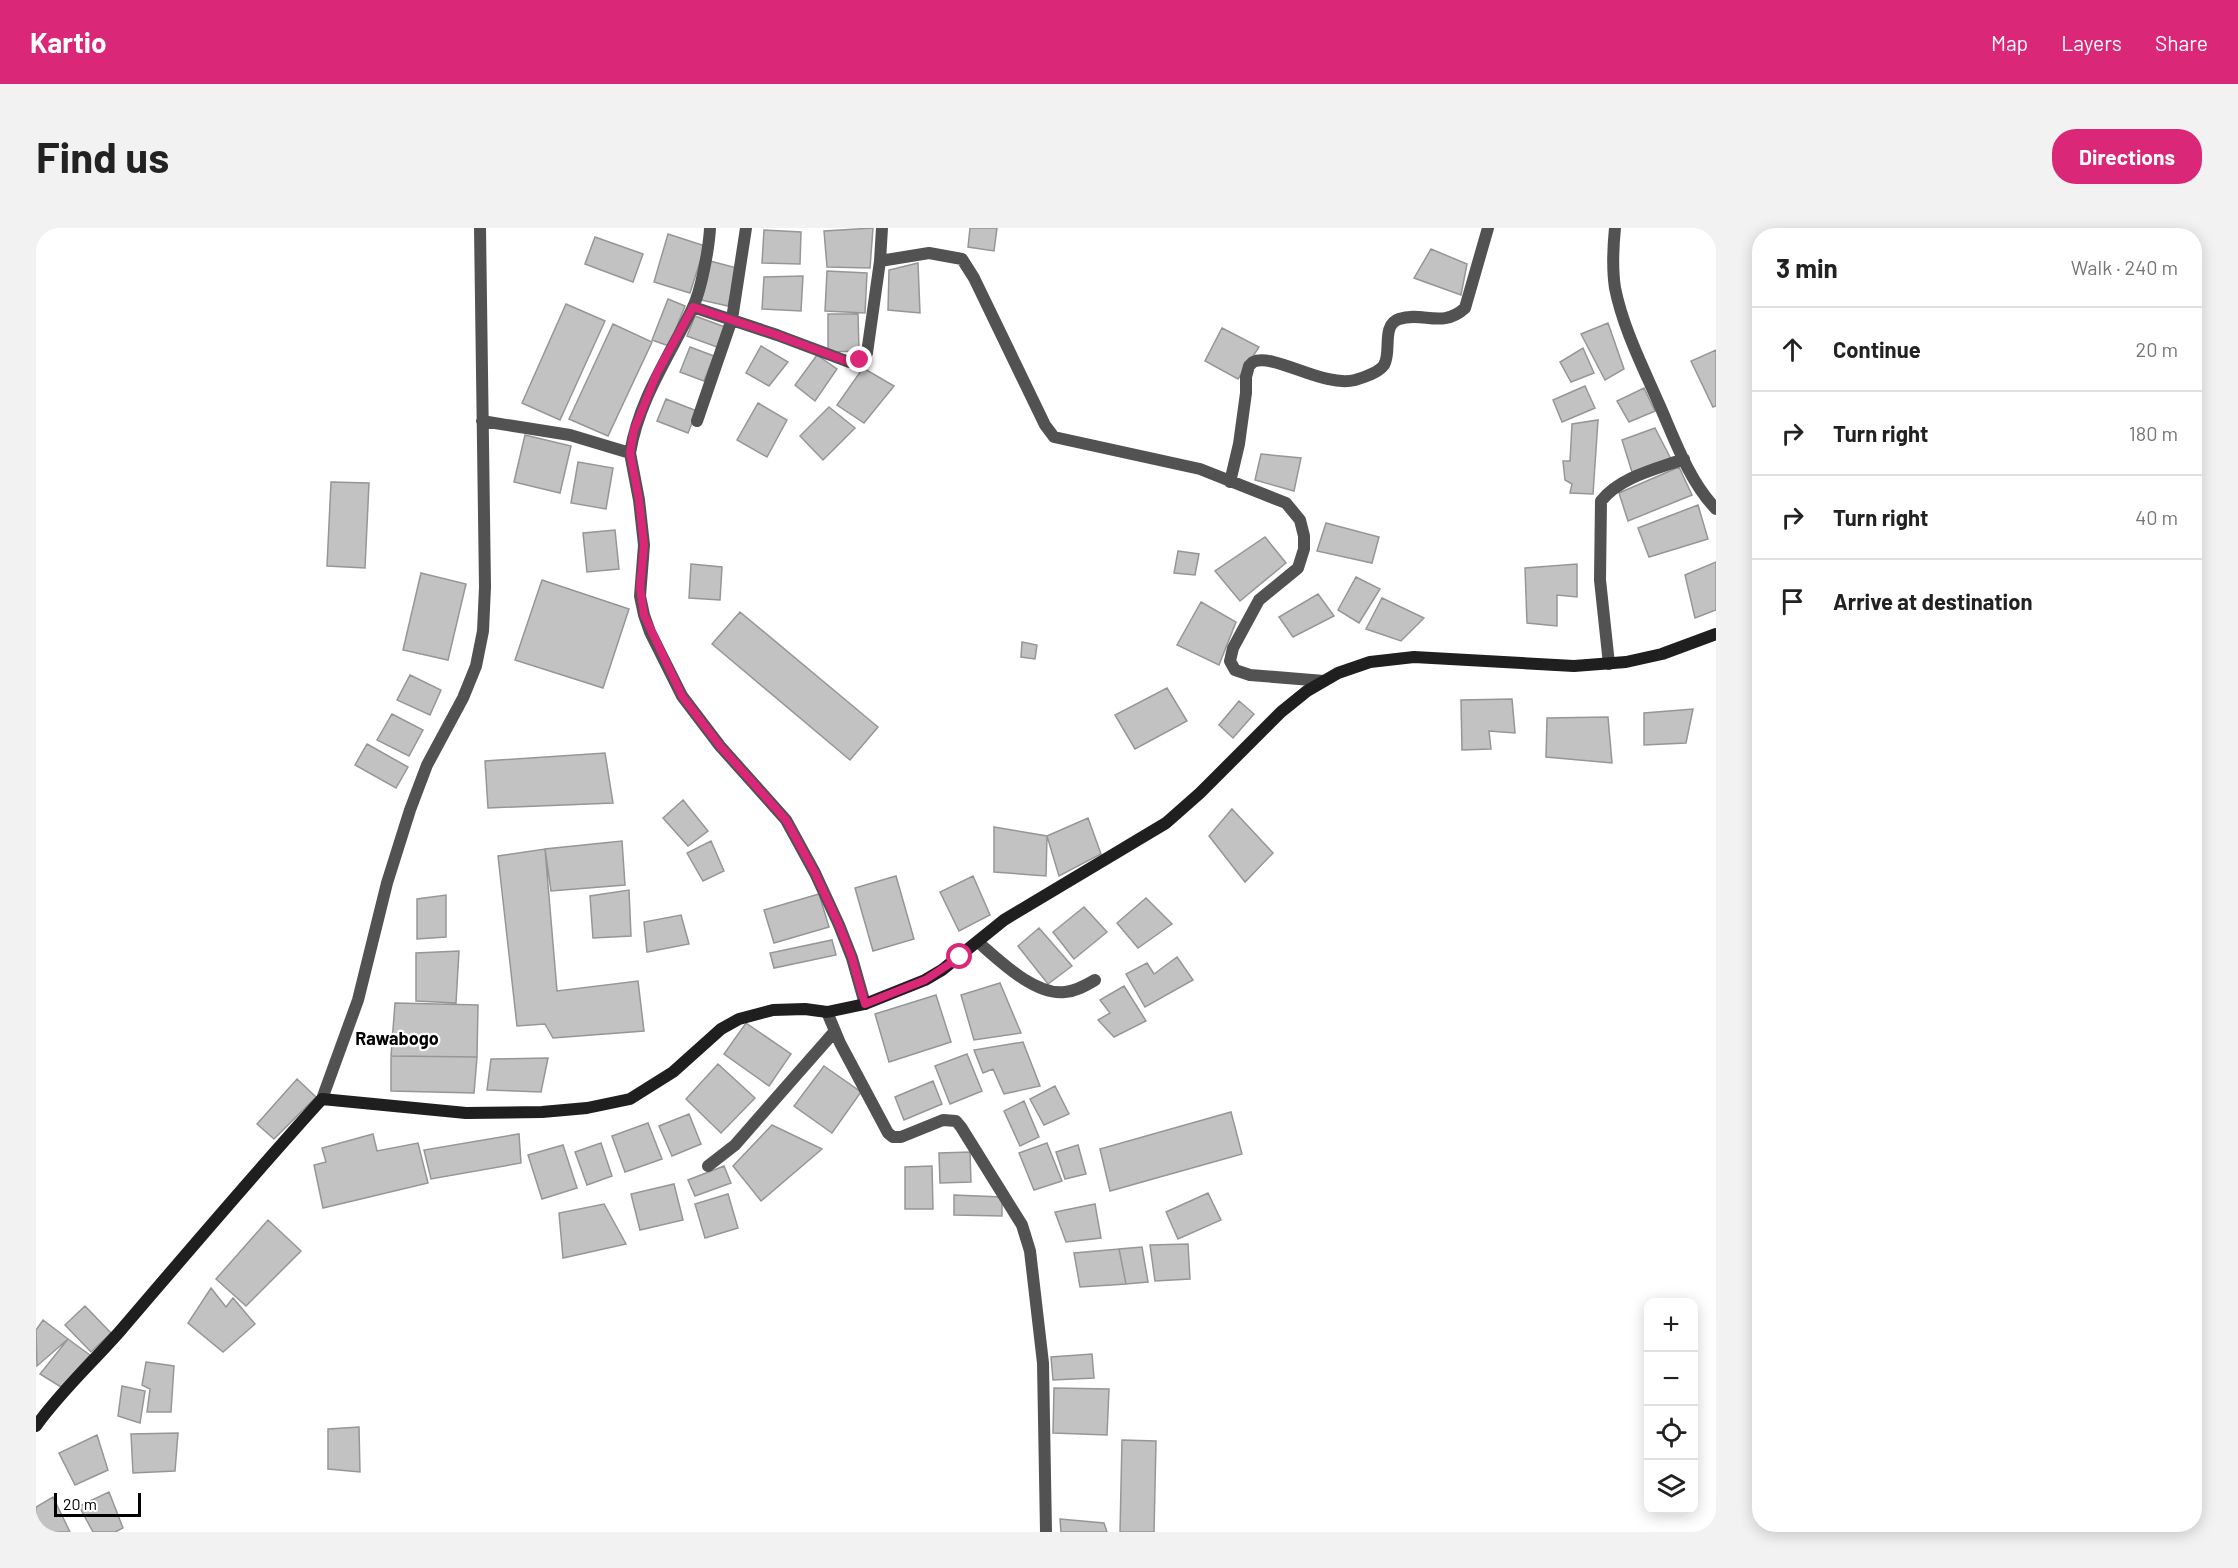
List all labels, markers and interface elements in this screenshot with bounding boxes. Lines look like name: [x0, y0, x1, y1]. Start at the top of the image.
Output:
text: Kartio: [30, 25, 107, 59]
text: Map: [1991, 30, 2028, 55]
text: Layers: [2061, 30, 2122, 55]
text: Share: [2155, 30, 2208, 55]
button: Directions: [2052, 129, 2202, 184]
text: Find us: [36, 131, 169, 181]
text: 3 min: [1776, 252, 1838, 283]
text: Walk · 240 m: [2071, 255, 2178, 279]
icon: ahead: [1776, 333, 1809, 366]
text: Continue: [1833, 336, 1921, 362]
text: 20 m: [2135, 337, 2178, 361]
route end: [846, 346, 872, 372]
icon: right: [1776, 417, 1809, 450]
text: Turn right: [1833, 420, 1928, 446]
text: 180 m: [2129, 421, 2178, 445]
icon: right: [1776, 501, 1809, 534]
text: Turn right: [1833, 504, 1928, 530]
text: 40 m: [2135, 505, 2178, 529]
icon: arrive: [1776, 585, 1809, 618]
text: Arrive at destination: [1833, 588, 2032, 614]
route start: [946, 943, 972, 969]
district label: Rawabogo: [355, 1027, 439, 1049]
map controls: [1644, 1298, 1698, 1514]
button: +: [1644, 1298, 1698, 1352]
button: −: [1644, 1352, 1698, 1406]
button: locate: [1644, 1406, 1698, 1460]
button: layers: [1644, 1460, 1698, 1514]
scale bar: [54, 1490, 141, 1518]
text: 20 m: [63, 1494, 97, 1513]

